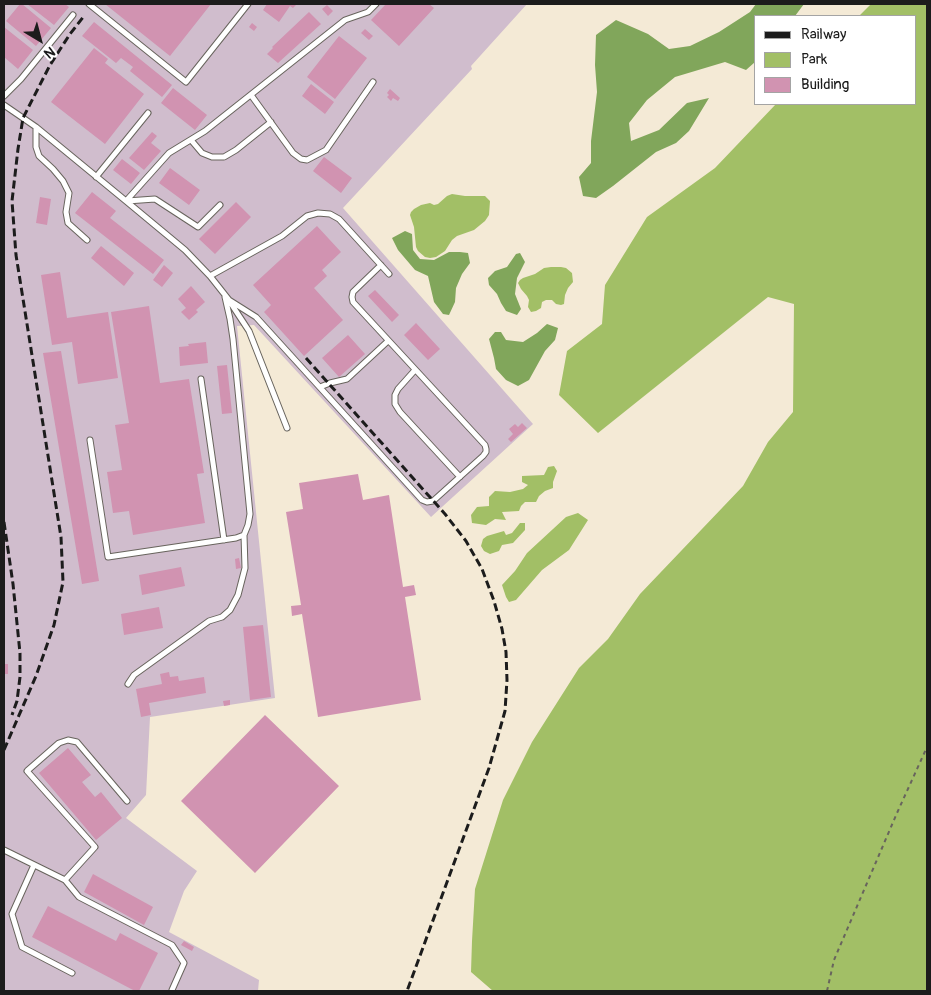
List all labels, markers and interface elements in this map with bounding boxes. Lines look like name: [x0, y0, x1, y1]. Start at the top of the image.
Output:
north arrow: [15, 15, 65, 65]
legend: [754, 15, 916, 105]
text: Railway: [801, 25, 846, 44]
text: N: [40, 43, 58, 62]
text: Park: [801, 50, 827, 69]
text: Building: [801, 75, 849, 94]

